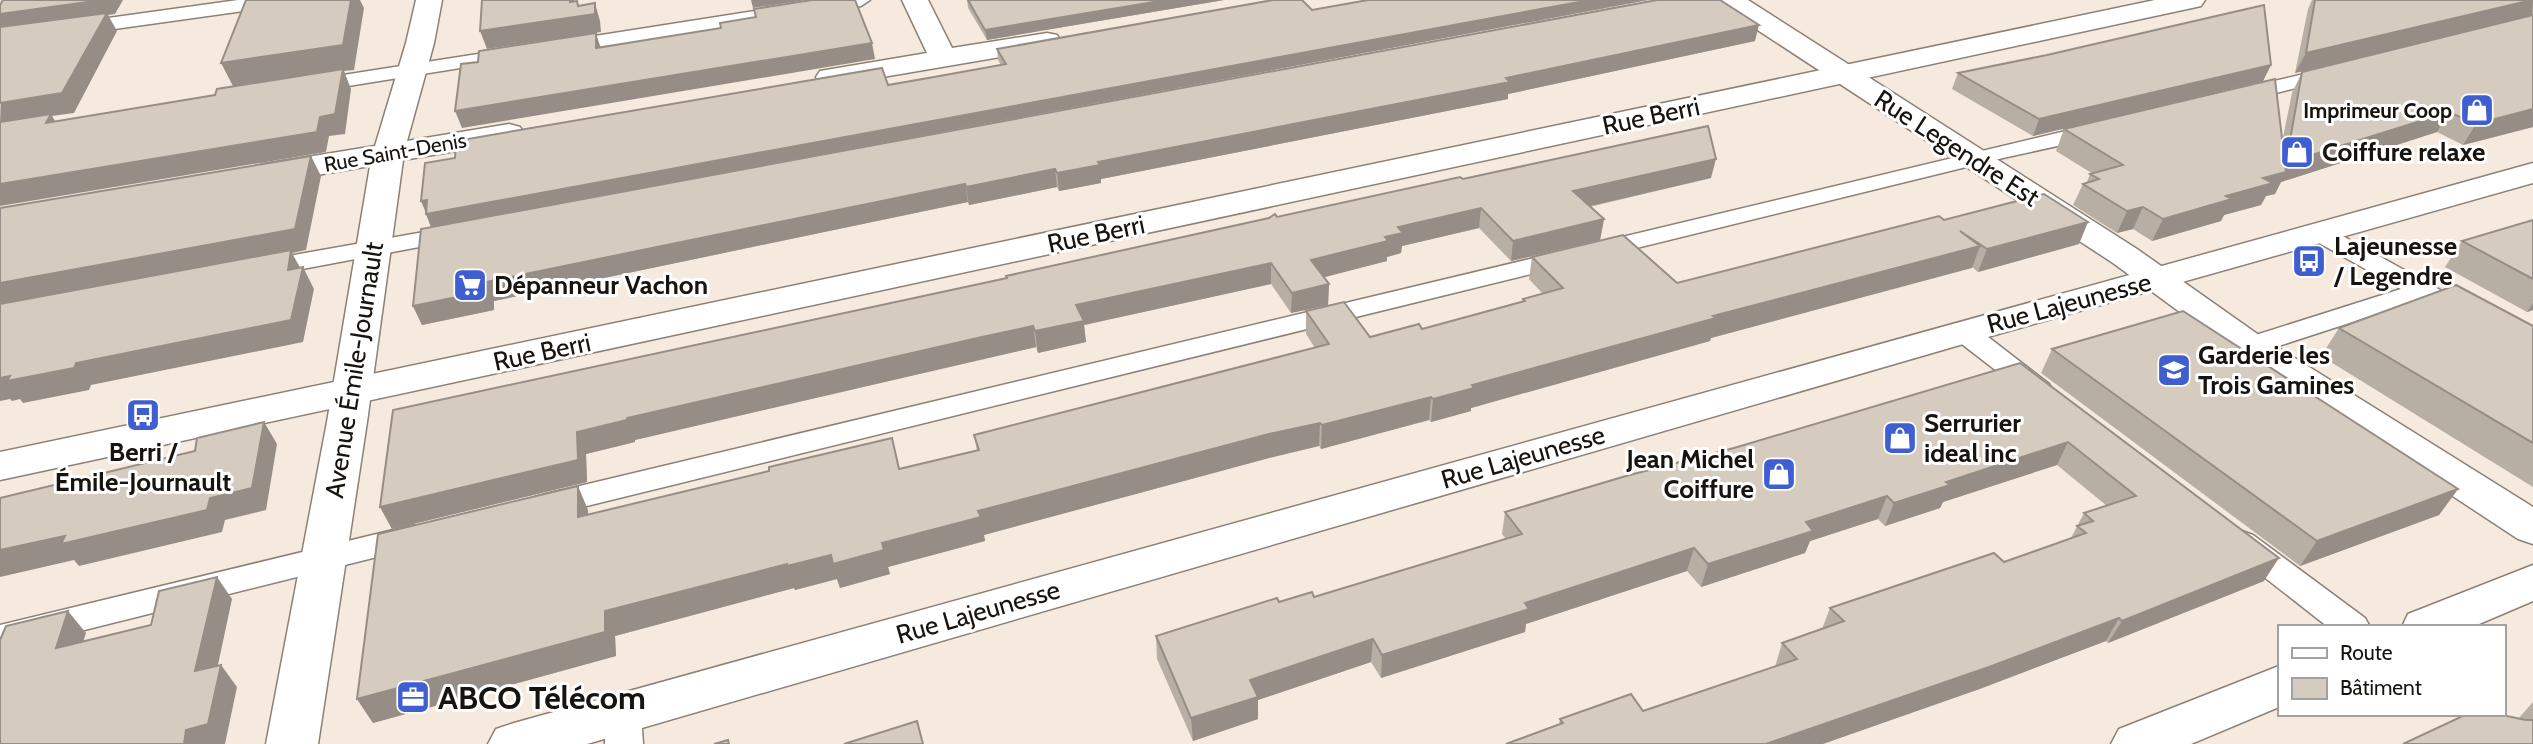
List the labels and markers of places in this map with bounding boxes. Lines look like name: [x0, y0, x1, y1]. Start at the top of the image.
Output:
shop icon: Imprimeur Coop: [2458, 91, 2496, 129]
place label: Imprimeur Coop: [2303, 98, 2452, 123]
shop icon: Coiffure relaxe: [2278, 133, 2316, 171]
place label: Coiffure relaxe: [2322, 136, 2486, 168]
place label: Lajeunesse / Legendre: [2333, 230, 2457, 292]
bus stop icon: Lajeunesse / Legendre: [2290, 242, 2328, 280]
supermarket icon: Dépanneur Vachon: [451, 266, 489, 304]
place label: Dépanneur Vachon: [494, 269, 708, 301]
place label: Garderie les Trois Gamines: [2198, 339, 2354, 401]
school or university icon: Garderie les Trois Gamines: [2155, 351, 2193, 389]
bus stop icon: Berri / Émile-Journault: [124, 396, 162, 434]
place label: Serrurier ideal inc: [1924, 407, 2021, 469]
shop icon: Serrurier ideal inc: [1881, 419, 1919, 457]
place label: Berri / Émile-Journault: [55, 436, 231, 498]
place label: Jean Michel Coiffure: [1625, 443, 1754, 505]
shop icon: Jean Michel Coiffure: [1760, 455, 1798, 493]
office icon: ABCO Télécom: [394, 678, 432, 716]
place label: ABCO Télécom: [438, 678, 646, 717]

